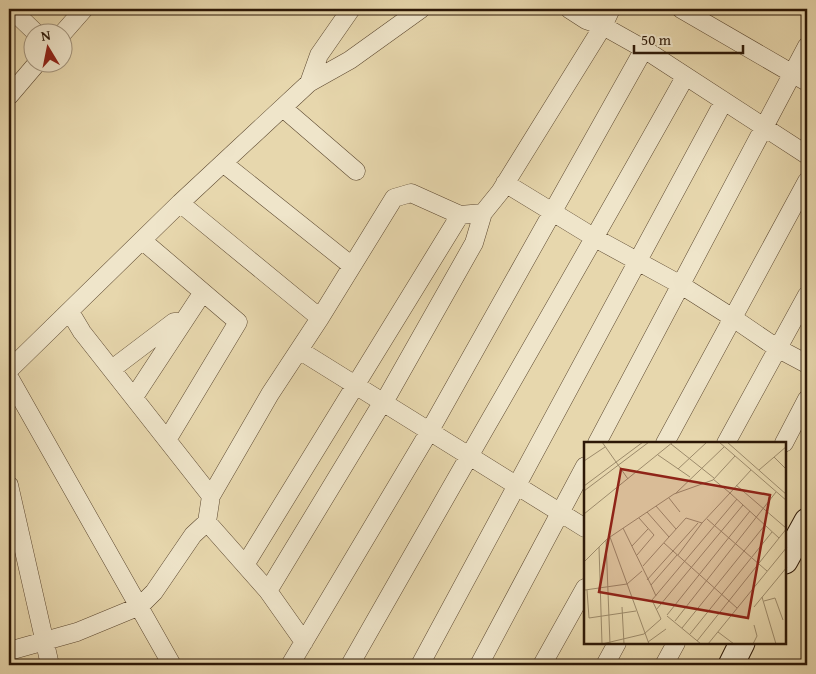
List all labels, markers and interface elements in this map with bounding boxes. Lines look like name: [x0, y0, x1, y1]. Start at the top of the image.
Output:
north arrow: [22, 22, 72, 72]
scale bar: [634, 22, 742, 54]
text: N: [39, 24, 53, 46]
text: 50 m: [641, 29, 672, 50]
inset map: [584, 442, 786, 644]

